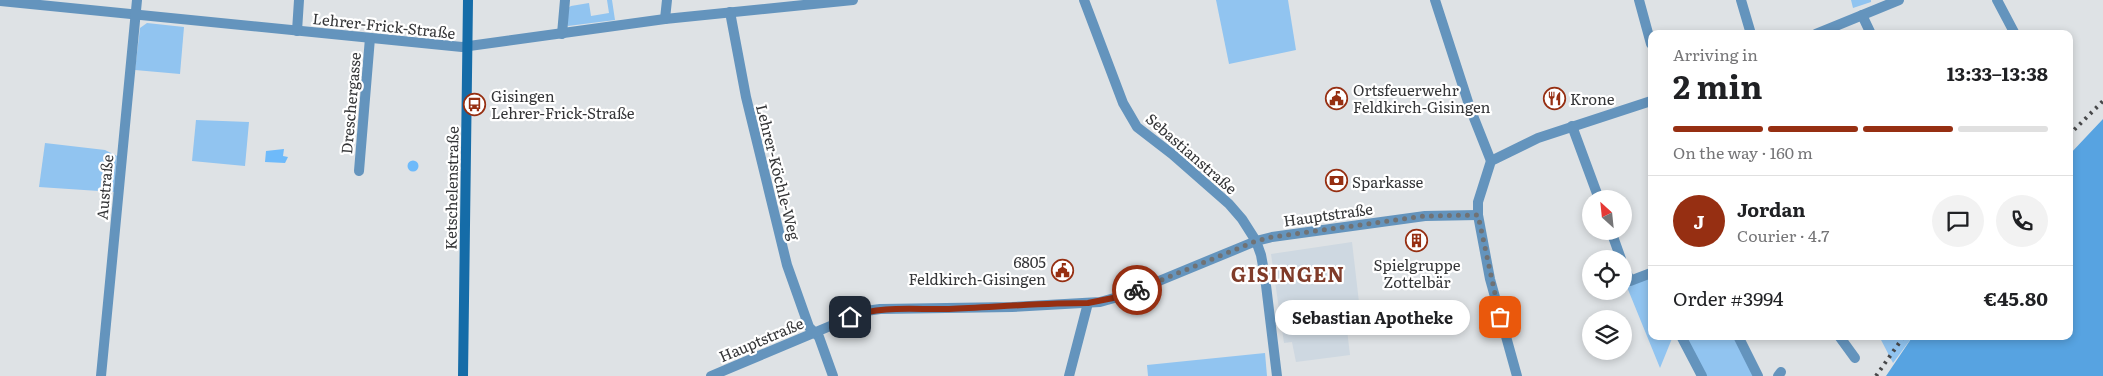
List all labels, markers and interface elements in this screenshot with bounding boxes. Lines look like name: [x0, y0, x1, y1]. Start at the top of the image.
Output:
street label: Lehrer-Frick-Straße: [311, 6, 457, 44]
text: Arriving in: [1673, 42, 1758, 66]
street label: Dreschergasse: [334, 51, 366, 155]
text: 13:33–13:38: [1947, 59, 2048, 87]
text: 2 min: [1673, 61, 1762, 109]
place label: Ortsfeuerwehr Feldkirch-Gisingen: [1353, 78, 1491, 118]
place label: Gisingen Lehrer-Frick-Straße: [491, 84, 635, 124]
public building icon: Ortsfeuerwehr Feldkirch-Gisingen: [1325, 86, 1349, 110]
restaurant icon: Krone: [1542, 86, 1566, 110]
place label: Krone: [1570, 87, 1615, 110]
bus stop icon: Gisingen Lehrer-Frick-Straße: [463, 92, 487, 116]
street label: Lehrer-Köchle-Weg: [751, 102, 807, 243]
street label: Sebastianstraße: [1141, 107, 1243, 199]
street label: Ketschelenstraße: [438, 126, 464, 250]
text: On the way · 160 m: [1673, 140, 1813, 164]
street label: Austraße: [90, 153, 118, 221]
bank icon: Sparkasse: [1324, 169, 1348, 193]
place label: Sparkasse: [1352, 170, 1424, 193]
north arrow: [1582, 190, 1632, 240]
map controls: [1582, 190, 1632, 360]
text: Jordan: [1737, 195, 1806, 223]
button: chat: [1932, 195, 1984, 247]
button: phone: [1996, 195, 2048, 247]
street label: Hauptstraße: [1282, 196, 1374, 232]
text: J: [1694, 207, 1704, 235]
text: Courier · 4.7: [1737, 223, 1829, 247]
building icon: Spielgruppe Zottelbär: [1405, 229, 1429, 253]
place label: 6805 Feldkirch-Gisingen: [908, 250, 1046, 290]
button: locate: [1582, 250, 1632, 300]
place label: Spielgruppe Zottelbär: [1374, 253, 1461, 293]
public building icon: 6805 Feldkirch-Gisingen: [1050, 258, 1074, 282]
district label: GISINGEN: [1231, 258, 1345, 288]
courier: [1112, 265, 1162, 315]
icon: bike: [1123, 276, 1151, 304]
text: Order #3994: [1673, 284, 1784, 312]
text: €45.80: [1984, 284, 2048, 312]
pin: [829, 296, 871, 338]
pin: [1479, 296, 1521, 338]
callout: Sebastian Apotheke: [1275, 300, 1470, 334]
icon: home: [836, 303, 864, 331]
icon: bag: [1486, 303, 1514, 331]
text: Sebastian Apotheke: [1292, 305, 1453, 329]
button: layers: [1582, 310, 1632, 360]
street label: Hauptstraße: [715, 311, 807, 367]

